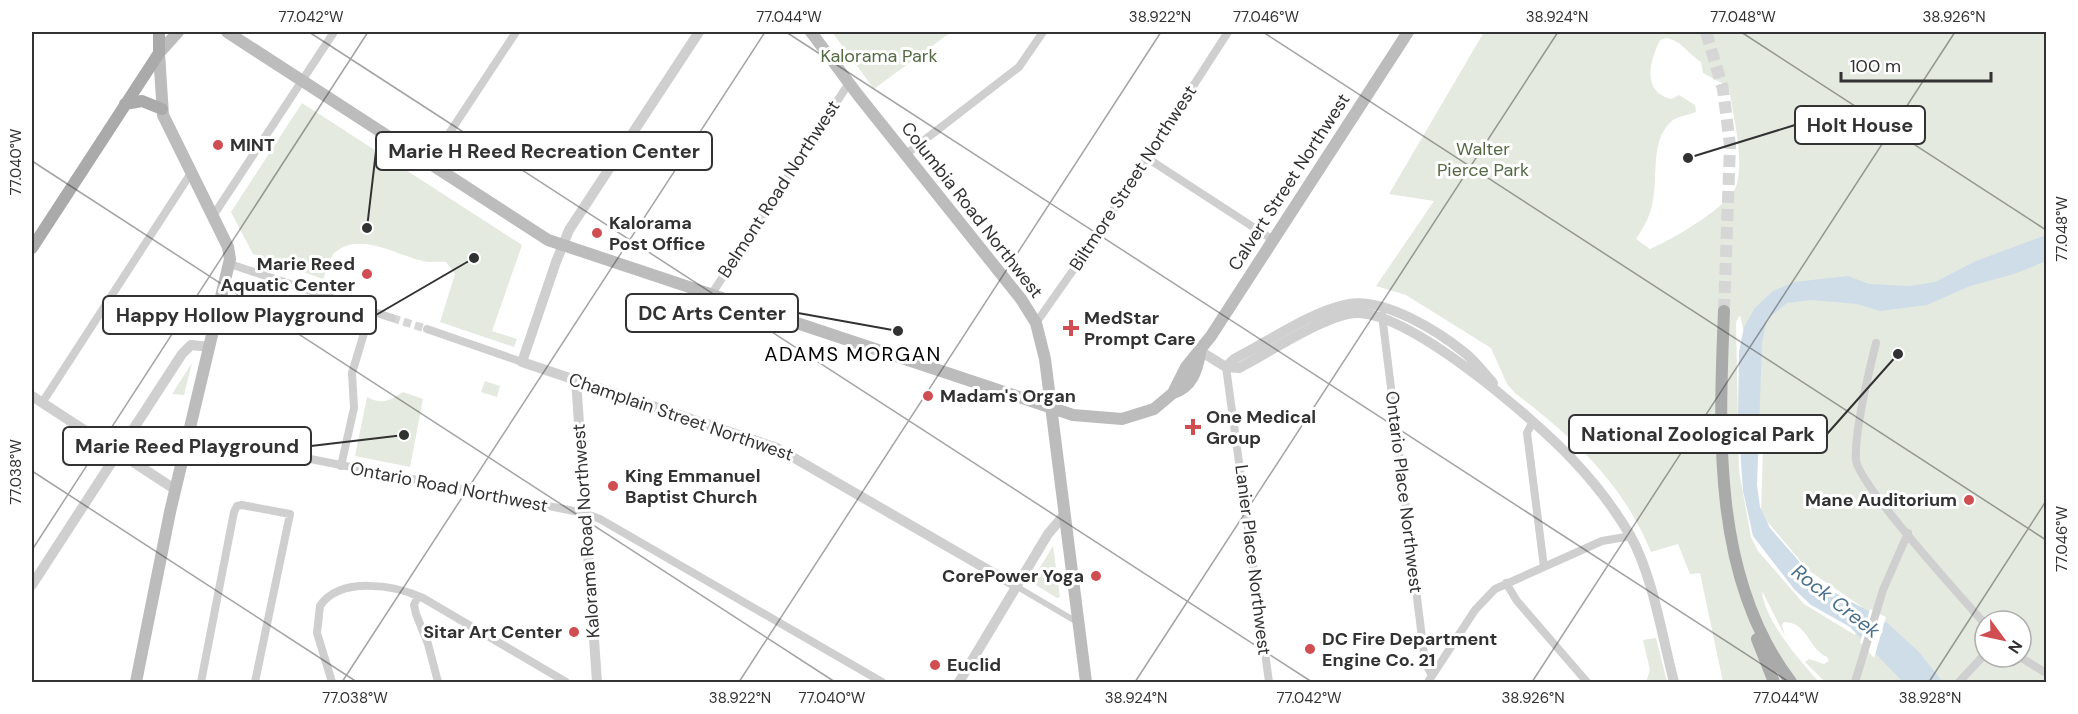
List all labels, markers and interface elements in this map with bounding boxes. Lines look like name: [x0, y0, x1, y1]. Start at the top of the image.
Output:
text: 77.042°W: [278, 7, 344, 27]
text: 77.044°W: [756, 7, 822, 27]
text: 38.922°N: [1129, 7, 1191, 27]
text: 77.046°W: [1233, 7, 1299, 27]
text: 38.924°N: [1526, 7, 1588, 27]
text: 77.048°W: [1710, 7, 1776, 27]
text: 38.926°N: [1922, 7, 1986, 27]
park label: Kalorama Park: [820, 44, 938, 68]
scale bar: [1841, 45, 1991, 83]
text: 100 m: [1850, 54, 1901, 78]
street label: Biltmore Street Northwest: [1064, 81, 1202, 275]
street label: Calvert Street Northwest: [1223, 89, 1355, 275]
street label: Belmont Road Northwest: [713, 96, 845, 282]
callout: Holt House: [1795, 106, 1925, 144]
text: Holt House: [1807, 112, 1913, 138]
street label: Columbia Road Northwest: [896, 117, 1048, 303]
text: 77.040°W: [6, 128, 26, 195]
callout: Marie H Reed Recreation Center: [376, 132, 712, 170]
place label: MINT: [230, 133, 275, 157]
park label: Walter Pierce Park: [1437, 137, 1529, 182]
marker: MINT: [211, 138, 225, 152]
text: Marie H Reed Recreation Center: [388, 138, 700, 164]
text: 77.048°W: [2052, 196, 2072, 262]
place label: Kalorama Post Office: [609, 211, 706, 256]
marker: Kalorama Post Office: [590, 226, 604, 240]
place label: Marie Reed Aquatic Center: [220, 252, 355, 297]
marker: Marie Reed Aquatic Center: [360, 267, 374, 281]
callout: DC Arts Center: [626, 294, 798, 332]
callout: Happy Hollow Playground: [103, 296, 376, 334]
text: DC Arts Center: [638, 300, 786, 326]
text: Happy Hollow Playground: [116, 302, 364, 328]
place label: MedStar Prompt Care: [1084, 306, 1196, 351]
marker: MedStar Prompt Care: [1062, 319, 1080, 337]
district label: ADAMS MORGAN: [764, 341, 942, 367]
street label: Champlain Street Northwest: [566, 367, 796, 467]
place label: Madam's Organ: [940, 384, 1076, 408]
marker: Madam's Organ: [921, 389, 935, 403]
street label: Ontario Place Northwest: [1380, 389, 1428, 595]
place label: One Medical Group: [1206, 405, 1316, 450]
callout: National Zoological Park: [1569, 415, 1827, 453]
marker: One Medical Group: [1184, 418, 1202, 436]
text: National Zoological Park: [1581, 421, 1815, 447]
street label: Kalorama Road Northwest: [567, 423, 605, 639]
callout: Marie Reed Playground: [63, 427, 311, 465]
text: Marie Reed Playground: [75, 433, 299, 459]
text: 77.038°W: [6, 439, 26, 505]
street label: Ontario Road Northwest: [348, 456, 550, 518]
street label: Lanier Place Northwest: [1229, 463, 1277, 657]
place label: King Emmanuel Baptist Church: [625, 464, 761, 509]
marker: King Emmanuel Baptist Church: [606, 479, 620, 493]
place label: Mane Auditorium: [1805, 488, 1957, 512]
marker: Mane Auditorium: [1962, 493, 1976, 507]
text: 77.046°W: [2052, 506, 2072, 572]
water label: Rock Creek: [1786, 558, 1886, 644]
place label: CorePower Yoga: [942, 564, 1084, 588]
marker: CorePower Yoga: [1089, 569, 1103, 583]
north arrow: [1973, 609, 2033, 669]
place label: Sitar Art Center: [423, 620, 562, 644]
marker: Sitar Art Center: [567, 625, 581, 639]
place label: DC Fire Department Engine Co. 21: [1322, 627, 1497, 672]
text: N: [2003, 636, 2027, 658]
marker: DC Fire Department Engine Co. 21: [1303, 642, 1317, 656]
place label: Euclid: [947, 653, 1001, 677]
marker: Euclid: [928, 658, 942, 672]
text: 77.038°W: [322, 688, 388, 708]
text: 38.922°N: [709, 688, 771, 708]
text: 77.040°W: [799, 688, 866, 708]
text: 38.924°N: [1105, 688, 1167, 708]
text: 77.042°W: [1276, 688, 1342, 708]
text: 38.926°N: [1501, 688, 1565, 708]
text: 77.044°W: [1753, 688, 1819, 708]
text: 38.928°N: [1899, 688, 1961, 708]

